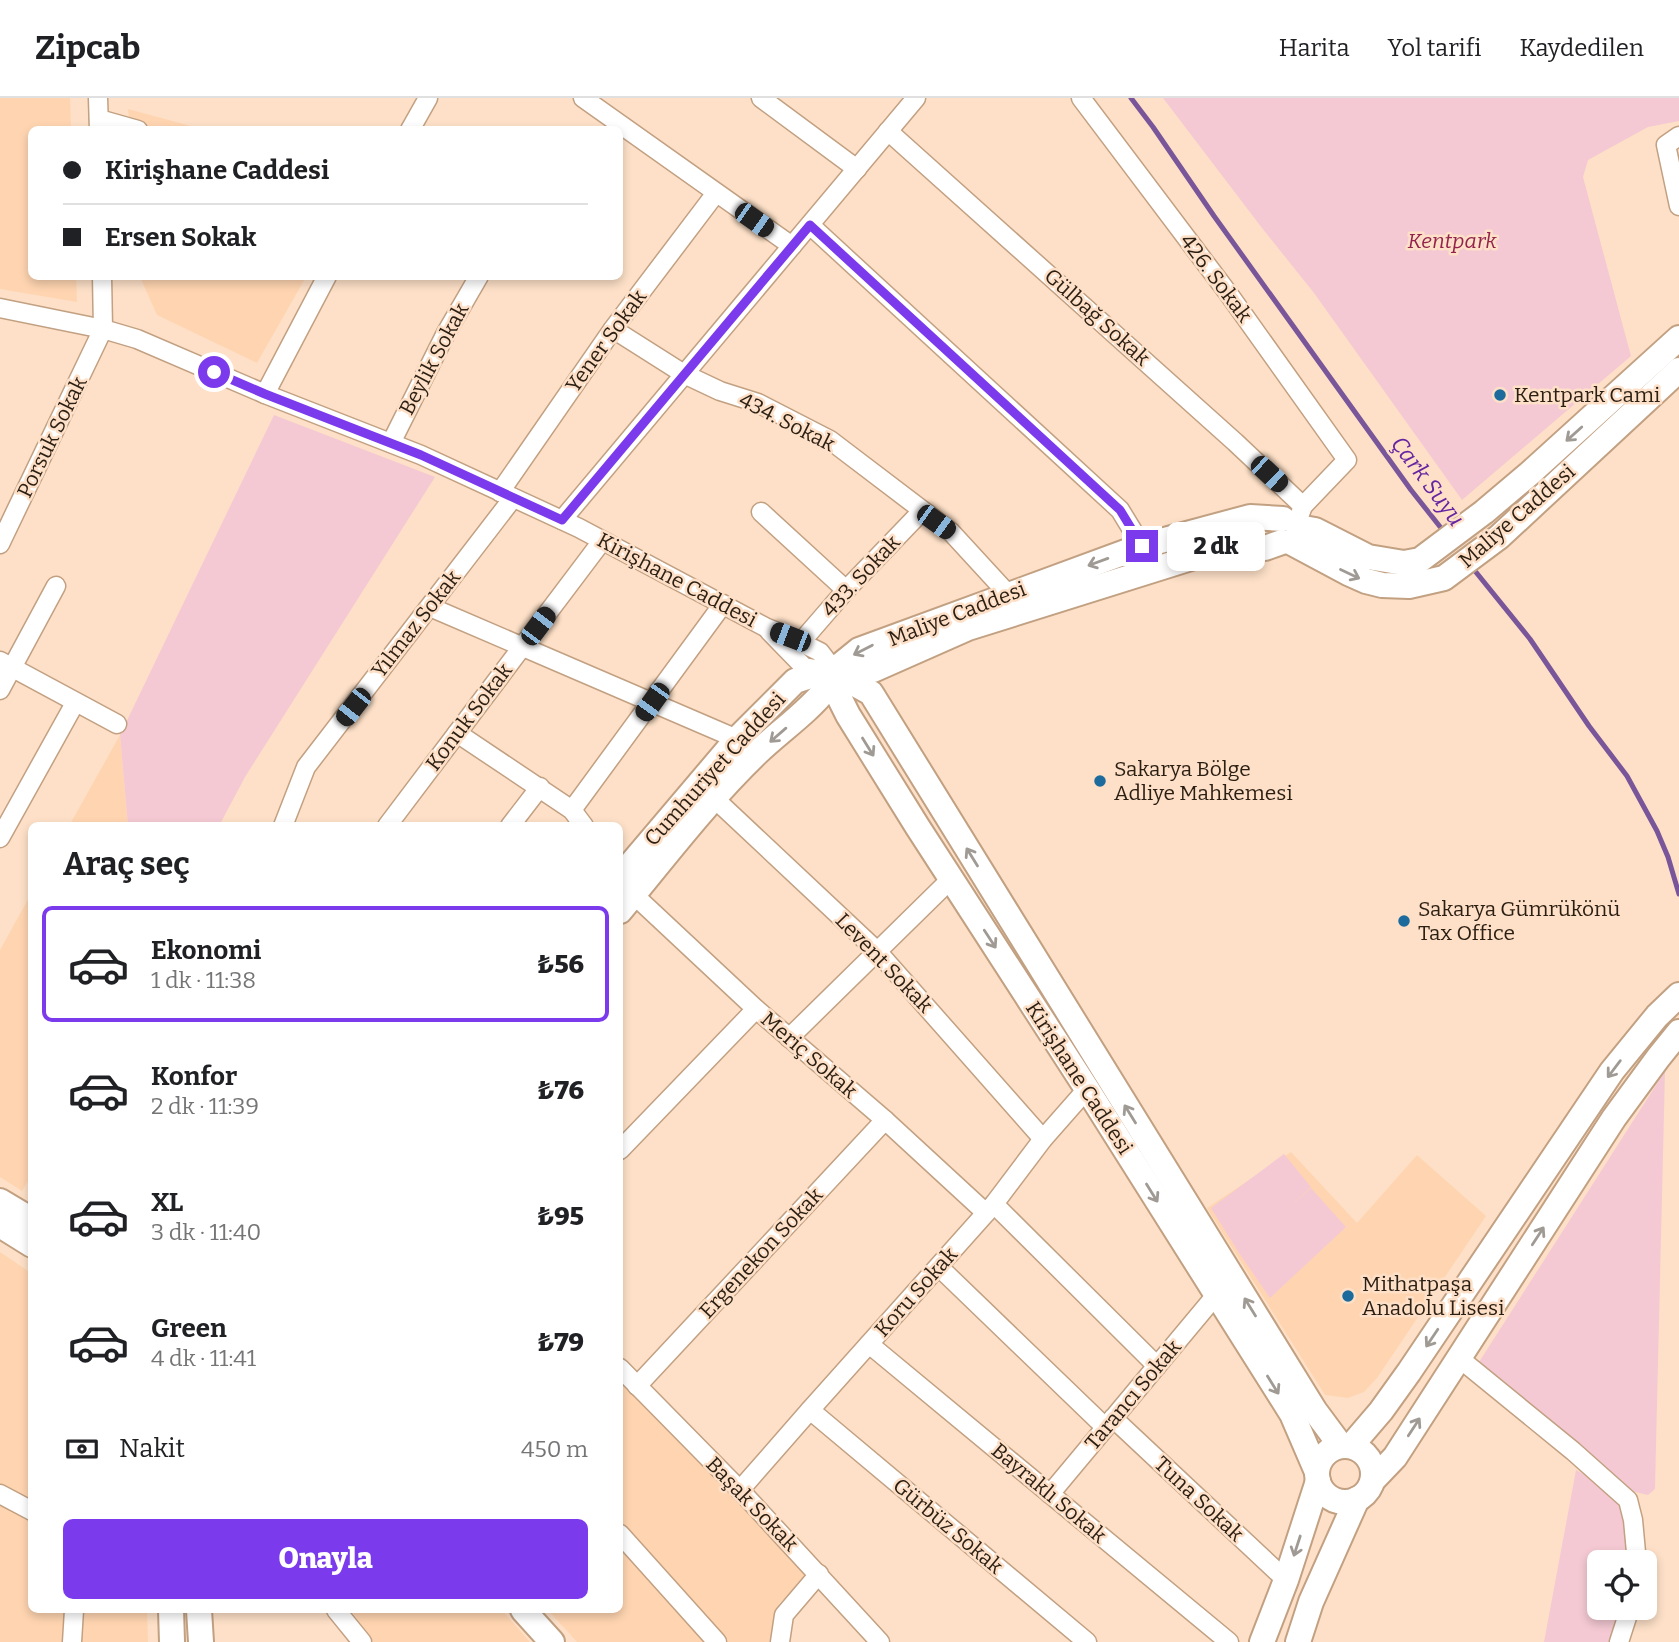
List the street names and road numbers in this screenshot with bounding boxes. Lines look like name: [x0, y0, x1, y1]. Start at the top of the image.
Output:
street label: 426. Sokak: [1174, 229, 1258, 327]
street label: Gülbağ Sokak: [1039, 263, 1155, 371]
street label: Yener Sokak: [560, 284, 652, 397]
street label: Beylik Sokak: [394, 299, 474, 419]
street label: Porsuk Sokak: [11, 372, 93, 502]
street label: 434. Sokak: [735, 387, 839, 457]
street label: Maliye Caddesi: [1454, 458, 1580, 574]
street label: Kirişhane Caddesi: [593, 527, 761, 633]
street label: 433. Sokak: [816, 530, 906, 622]
street label: Yılmaz Sokak: [366, 565, 466, 683]
street label: Maliye Caddesi: [884, 576, 1030, 652]
street label: Konuk Sokak: [420, 658, 518, 776]
street label: Cumhuriyet Caddesi: [639, 687, 791, 851]
street label: Levent Sokak: [830, 908, 938, 1018]
street label: Kirişhane Caddesi: [1020, 997, 1138, 1159]
street label: Meriç Sokak: [755, 1006, 863, 1104]
street label: Ergenekon Sokak: [694, 1182, 828, 1324]
street label: Koru Sokak: [869, 1242, 963, 1342]
street label: Tarancı Sokak: [1079, 1334, 1187, 1455]
street label: Bayraklı Sokak: [986, 1437, 1112, 1549]
street label: Başak Sokak: [700, 1451, 804, 1557]
street label: Tuna Sokak: [1149, 1451, 1249, 1547]
street label: Gürbüz Sokak: [888, 1472, 1008, 1580]

